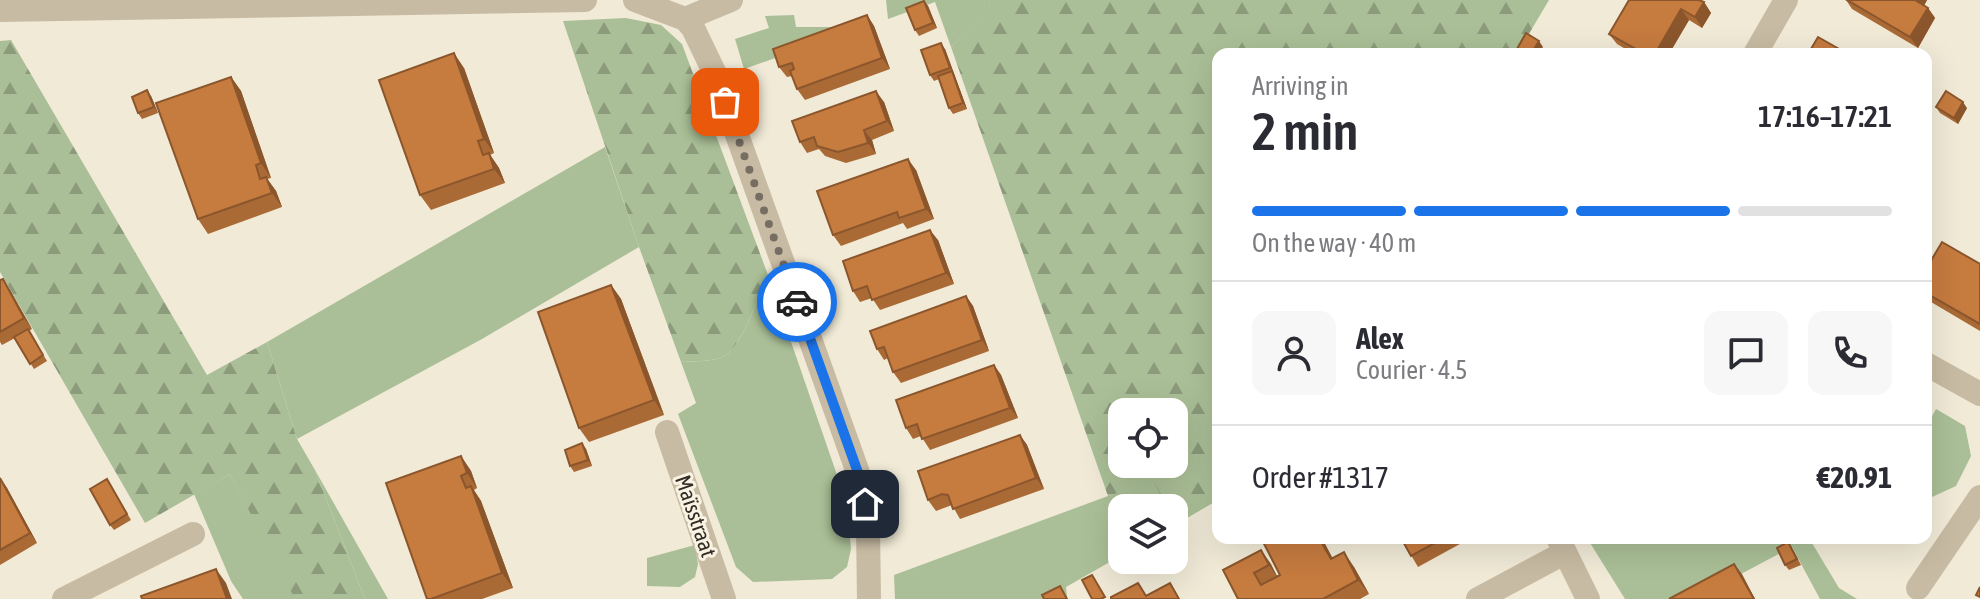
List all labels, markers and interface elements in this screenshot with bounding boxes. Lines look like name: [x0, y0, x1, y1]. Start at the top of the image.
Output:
pin: [691, 68, 759, 136]
text: Arriving in: [1252, 71, 1349, 101]
icon: bag: [703, 80, 747, 124]
text: 17:16–17:21: [1758, 99, 1892, 133]
text: 2 min: [1252, 101, 1358, 161]
text: On the way · 40 m: [1252, 228, 1416, 258]
courier: [757, 262, 837, 342]
icon: car: [775, 280, 819, 324]
button: person: [1252, 311, 1336, 395]
button: chat: [1704, 311, 1788, 395]
button: phone: [1808, 311, 1892, 395]
text: Alex: [1356, 321, 1404, 355]
text: Courier · 4.5: [1356, 355, 1467, 385]
map controls: [1108, 398, 1188, 574]
button: locate: [1108, 398, 1188, 478]
text: Order #1317: [1252, 460, 1389, 494]
text: €20.91: [1817, 460, 1892, 494]
pin: [831, 470, 899, 538]
street label: Maïsstraat: [670, 472, 722, 560]
icon: home: [843, 482, 887, 526]
button: layers: [1108, 494, 1188, 574]

